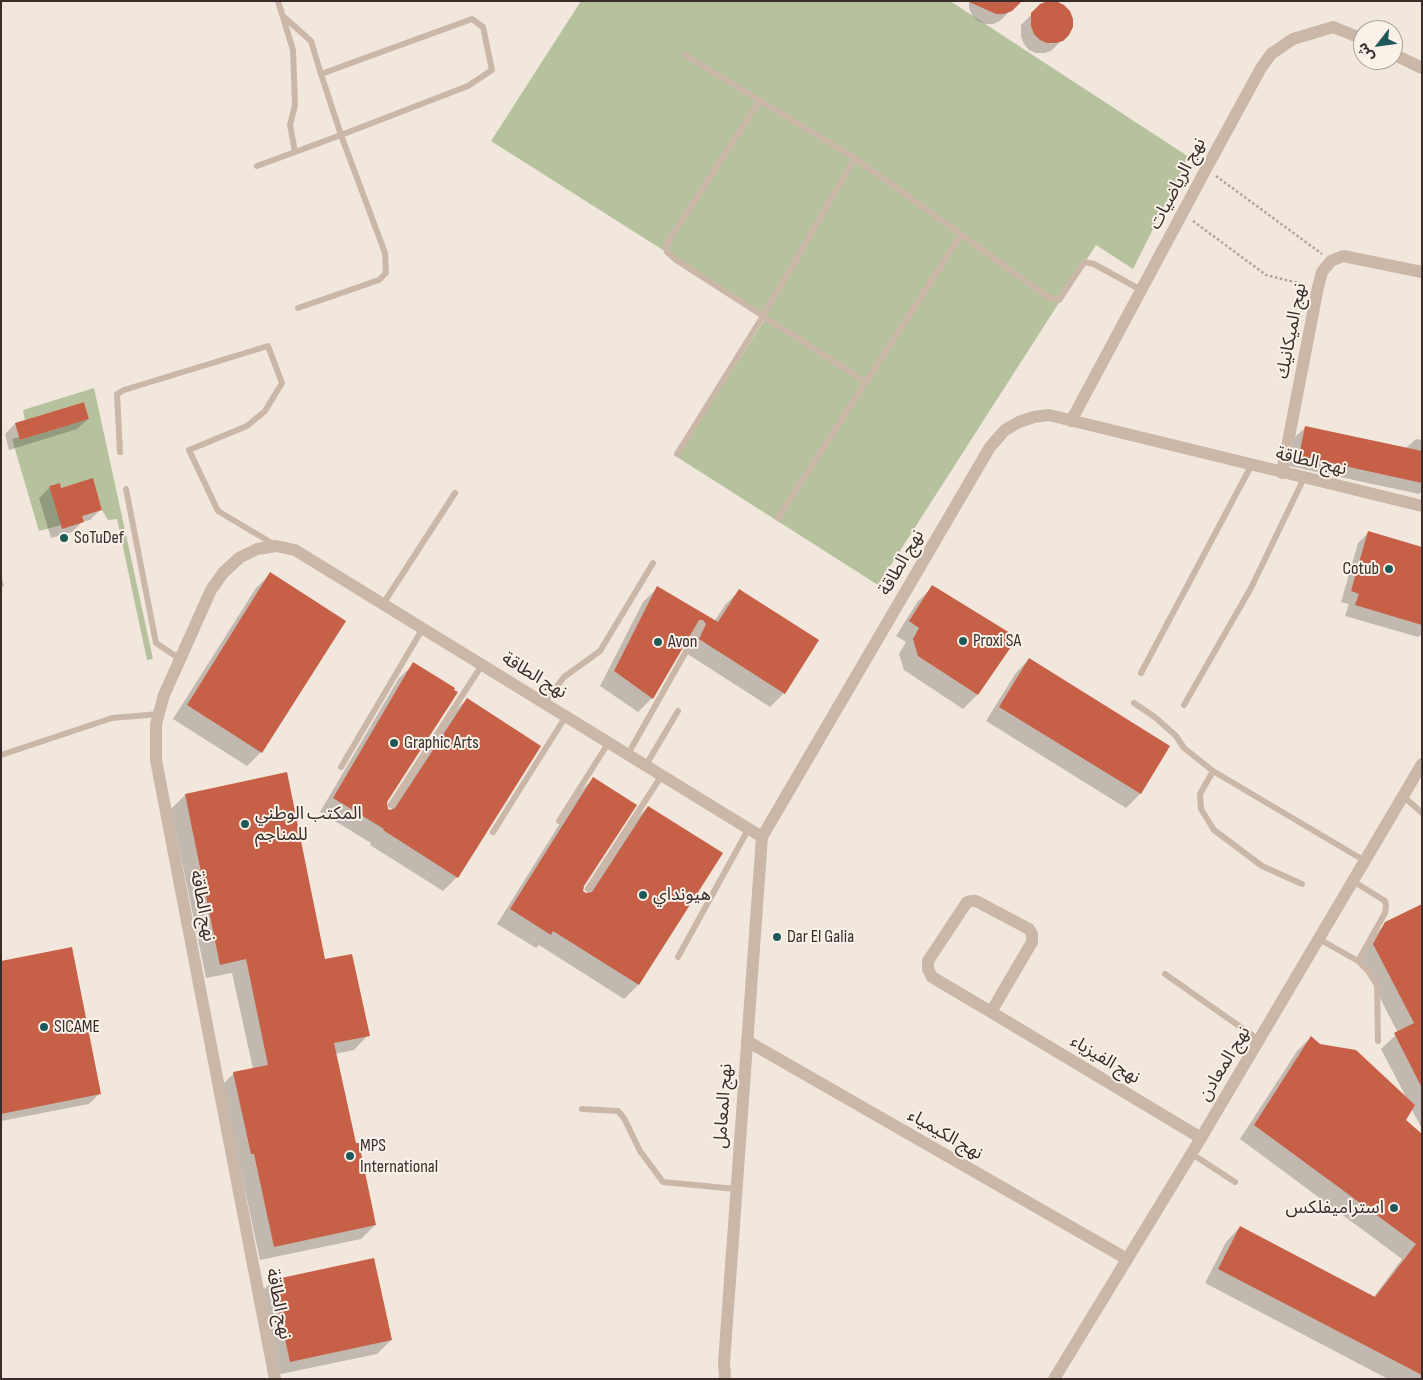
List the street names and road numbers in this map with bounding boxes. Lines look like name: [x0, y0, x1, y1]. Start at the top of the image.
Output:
street label: نهج الرياضيات: [1145, 134, 1211, 234]
street label: نهج الميكانيك: [1272, 281, 1312, 381]
street label: نهج الطاقة: [1273, 443, 1349, 481]
street label: نهج الطاقة: [875, 526, 929, 600]
street label: نهج الطاقة: [497, 648, 571, 704]
street label: نهج الطاقة: [185, 868, 219, 944]
street label: نهج المعادن: [1194, 1023, 1256, 1105]
street label: نهج الفيزياء: [1066, 1031, 1144, 1089]
street label: نهج المعامل: [710, 1063, 738, 1149]
street label: نهج الكيمياء: [904, 1105, 986, 1165]
street label: نهج الطاقة: [261, 1266, 295, 1342]

